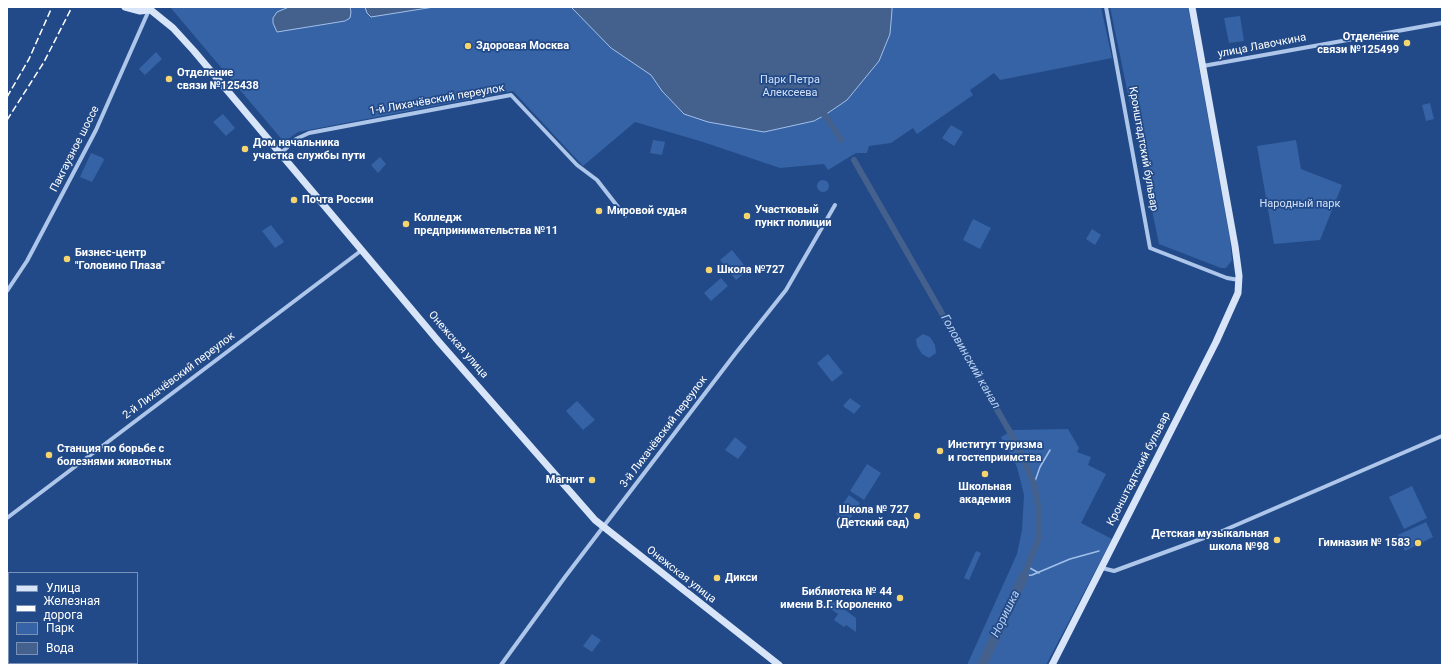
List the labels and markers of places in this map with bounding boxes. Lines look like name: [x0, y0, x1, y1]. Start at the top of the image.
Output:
place label: Отделение связи №125499: [1317, 30, 1399, 56]
marker: Отделение связи №125499: [1402, 38, 1412, 48]
place label: Здоровая Москва: [476, 39, 569, 53]
marker: Здоровая Москва: [463, 41, 473, 51]
place label: Отделение связи №125438: [177, 66, 259, 92]
marker: Отделение связи №125438: [164, 74, 174, 84]
place label: Дом начальника участка службы пути: [253, 136, 365, 162]
marker: Дом начальника участка службы пути: [240, 144, 250, 154]
place label: Почта России: [302, 193, 373, 207]
marker: Почта России: [289, 195, 299, 205]
place label: Участковый пункт полиции: [755, 203, 832, 229]
place label: Мировой судья: [607, 204, 687, 218]
marker: Мировой судья: [594, 206, 604, 216]
place label: Колледж предпринимательства №11: [414, 211, 558, 237]
marker: Участковый пункт полиции: [742, 211, 752, 221]
marker: Колледж предпринимательства №11: [401, 219, 411, 229]
place label: Бизнес-центр "Головино Плаза": [75, 246, 165, 272]
marker: Бизнес-центр "Головино Плаза": [62, 254, 72, 264]
place label: Школа №727: [717, 263, 785, 277]
marker: Школа №727: [704, 265, 714, 275]
place label: Институт туризма и гостеприимства: [948, 438, 1043, 464]
place label: Станция по борьбе с болезнями животных: [57, 442, 171, 468]
marker: Институт туризма и гостеприимства: [935, 446, 945, 456]
marker: Станция по борьбе с болезнями животных: [44, 450, 54, 460]
marker: Школьная академия: [980, 469, 990, 479]
place label: Магнит: [546, 473, 584, 487]
marker: Магнит: [587, 475, 597, 485]
place label: Школьная академия: [958, 480, 1012, 506]
place label: Школа № 727 (Детский сад): [836, 503, 909, 529]
marker: Школа № 727 (Детский сад): [912, 511, 922, 521]
place label: Детская музыкальная школа №98: [1152, 527, 1269, 553]
marker: Детская музыкальная школа №98: [1272, 535, 1282, 545]
place label: Гимназия № 1583: [1318, 536, 1410, 550]
marker: Гимназия № 1583: [1413, 538, 1423, 548]
place label: Дикси: [725, 571, 757, 585]
marker: Дикси: [712, 573, 722, 583]
place label: Библиотека № 44 имени В.Г. Короленко: [780, 585, 892, 611]
marker: Библиотека № 44 имени В.Г. Короленко: [895, 593, 905, 603]

